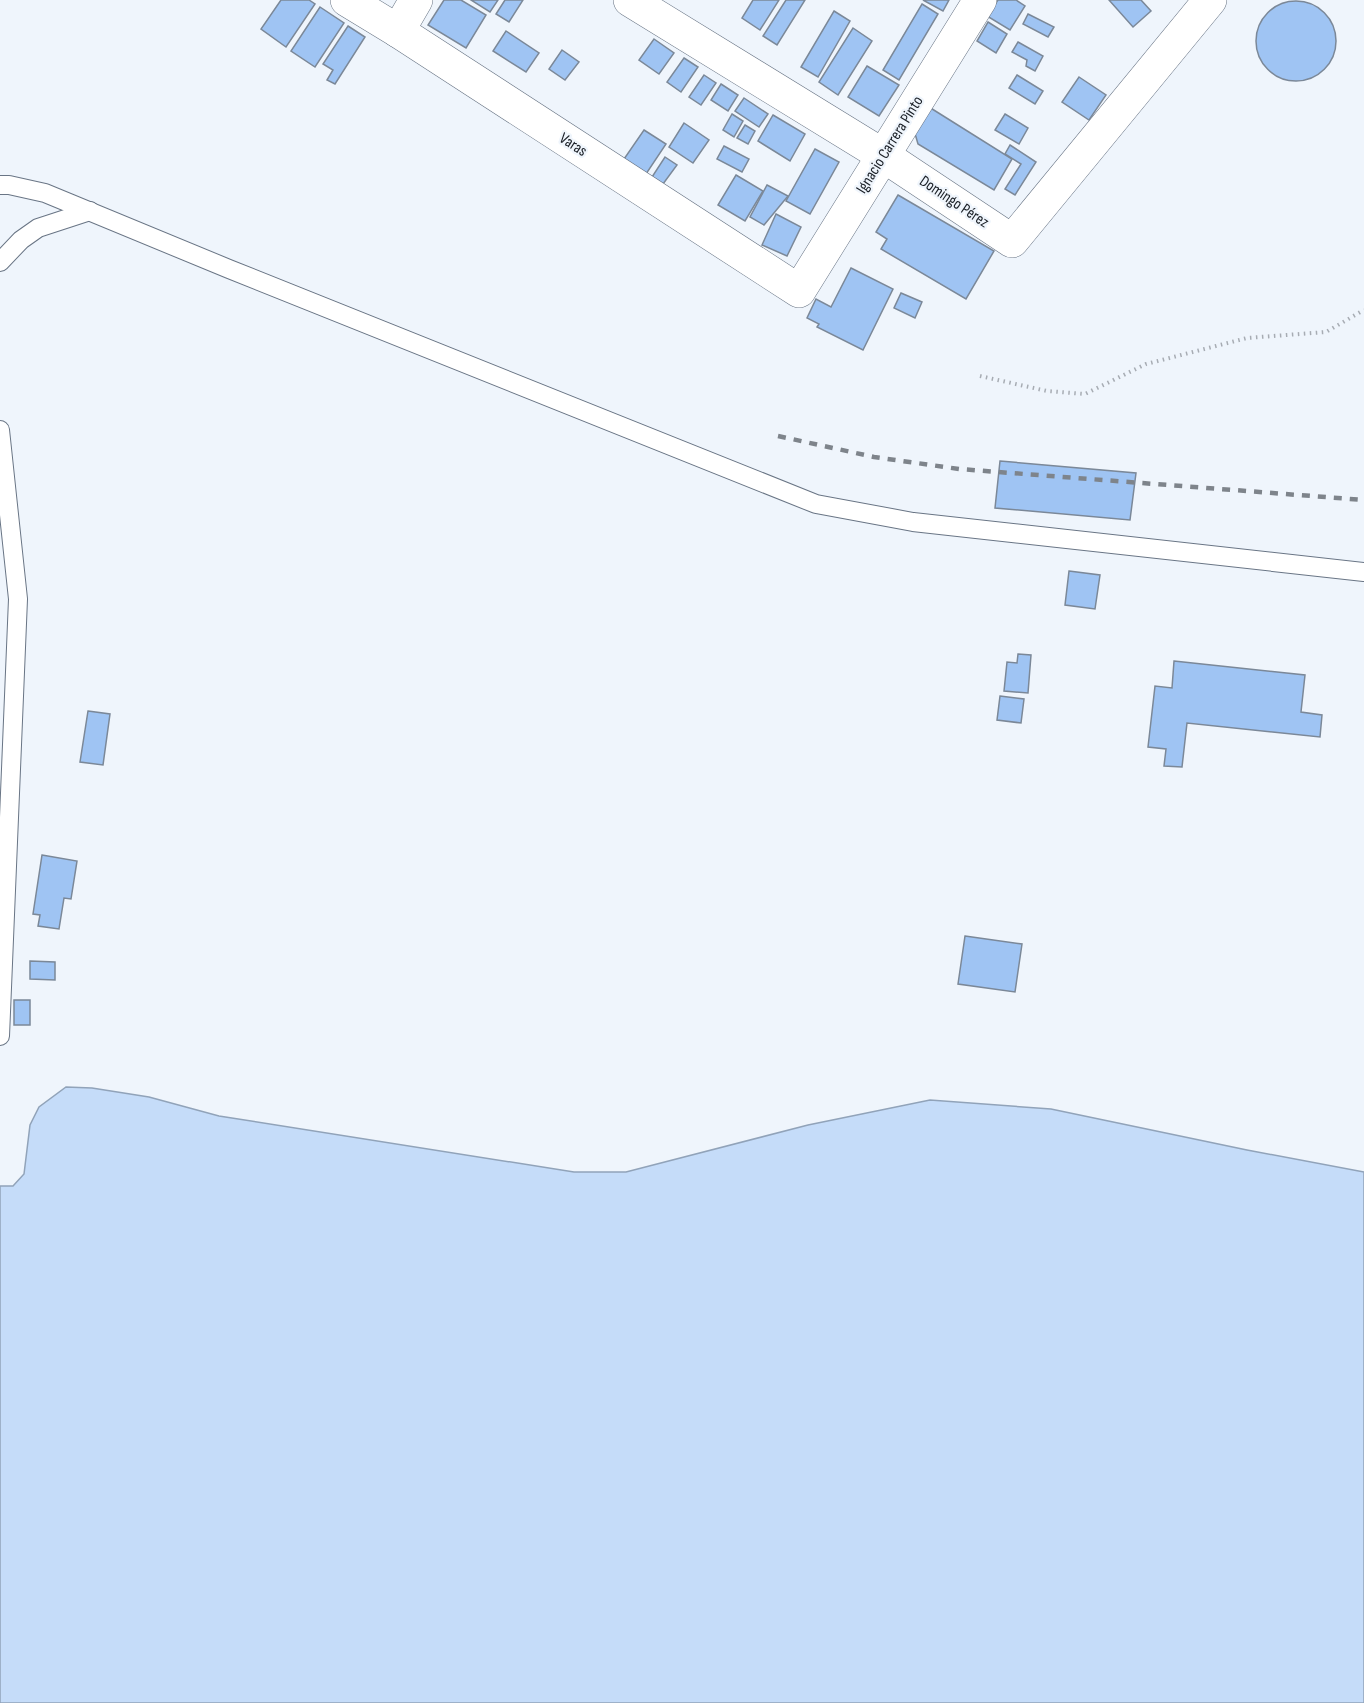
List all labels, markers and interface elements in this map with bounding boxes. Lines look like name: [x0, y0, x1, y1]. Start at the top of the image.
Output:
street label: Ignacio Carrera Pinto: [852, 93, 928, 197]
street label: Varas: [556, 129, 591, 161]
street label: Domingo Pérez: [916, 172, 993, 232]

